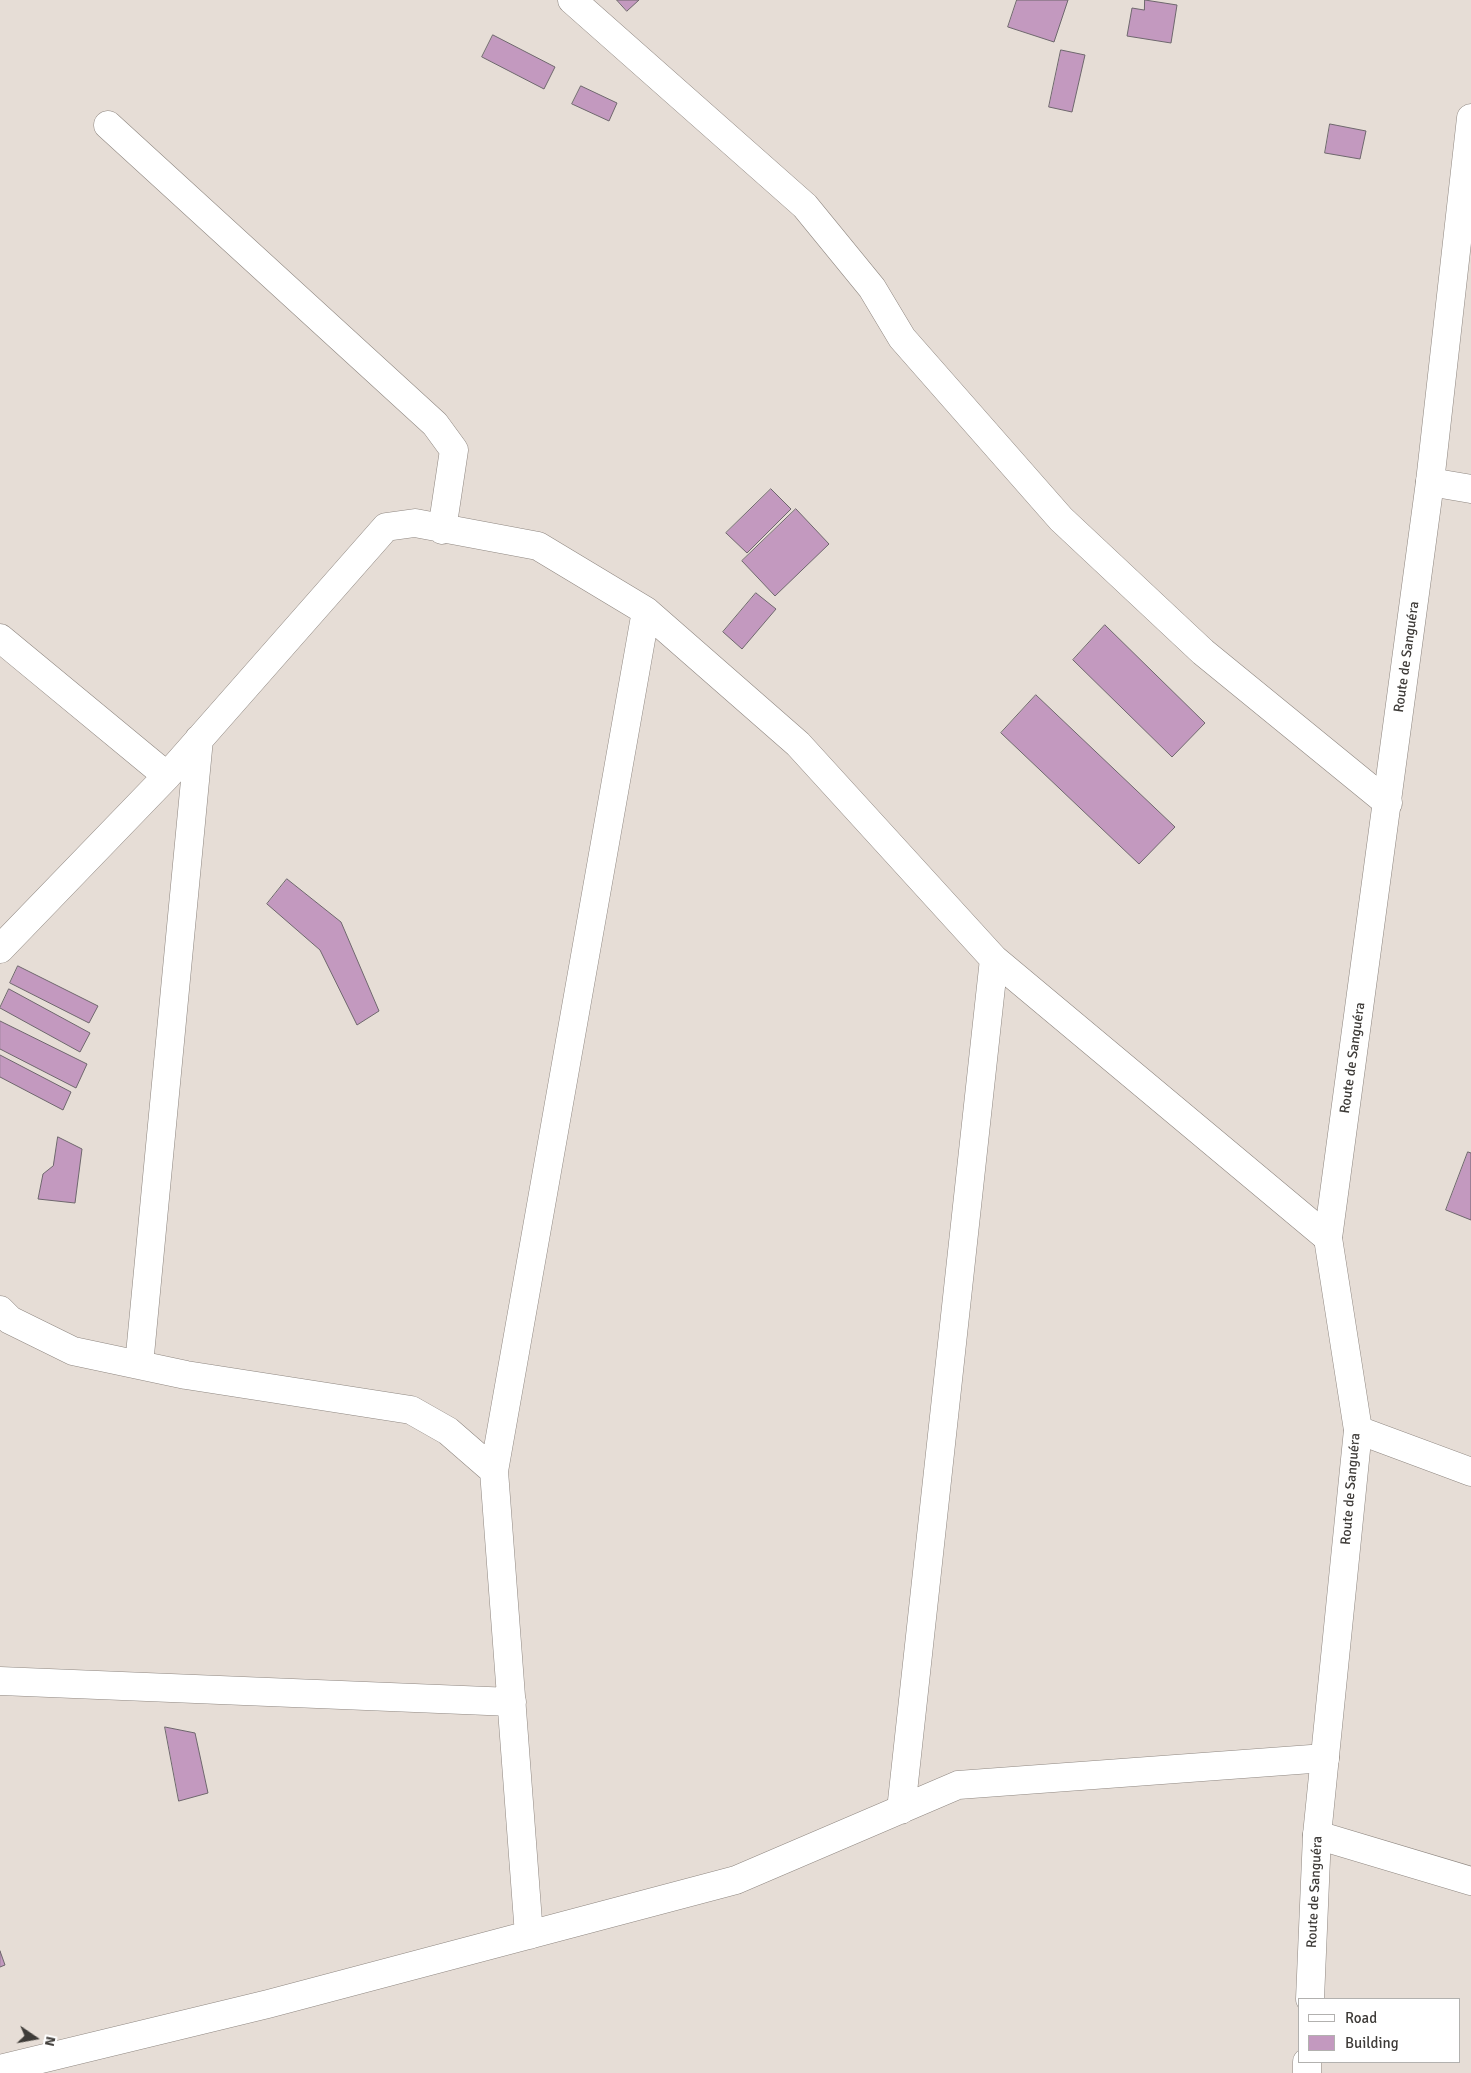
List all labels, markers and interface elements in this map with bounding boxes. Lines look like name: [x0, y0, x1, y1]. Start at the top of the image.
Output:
street label: Route de Sanguéra: [1391, 600, 1423, 714]
street label: Route de Sanguéra: [1337, 1001, 1369, 1115]
street label: Route de Sanguéra: [1338, 1432, 1364, 1546]
street label: Route de Sanguéra: [1304, 1836, 1326, 1948]
legend: [1298, 1998, 1461, 2063]
text: Road: [1345, 2009, 1377, 2027]
north arrow: [10, 2013, 60, 2063]
text: Building: [1345, 2034, 1399, 2052]
text: N: [41, 2035, 59, 2048]

